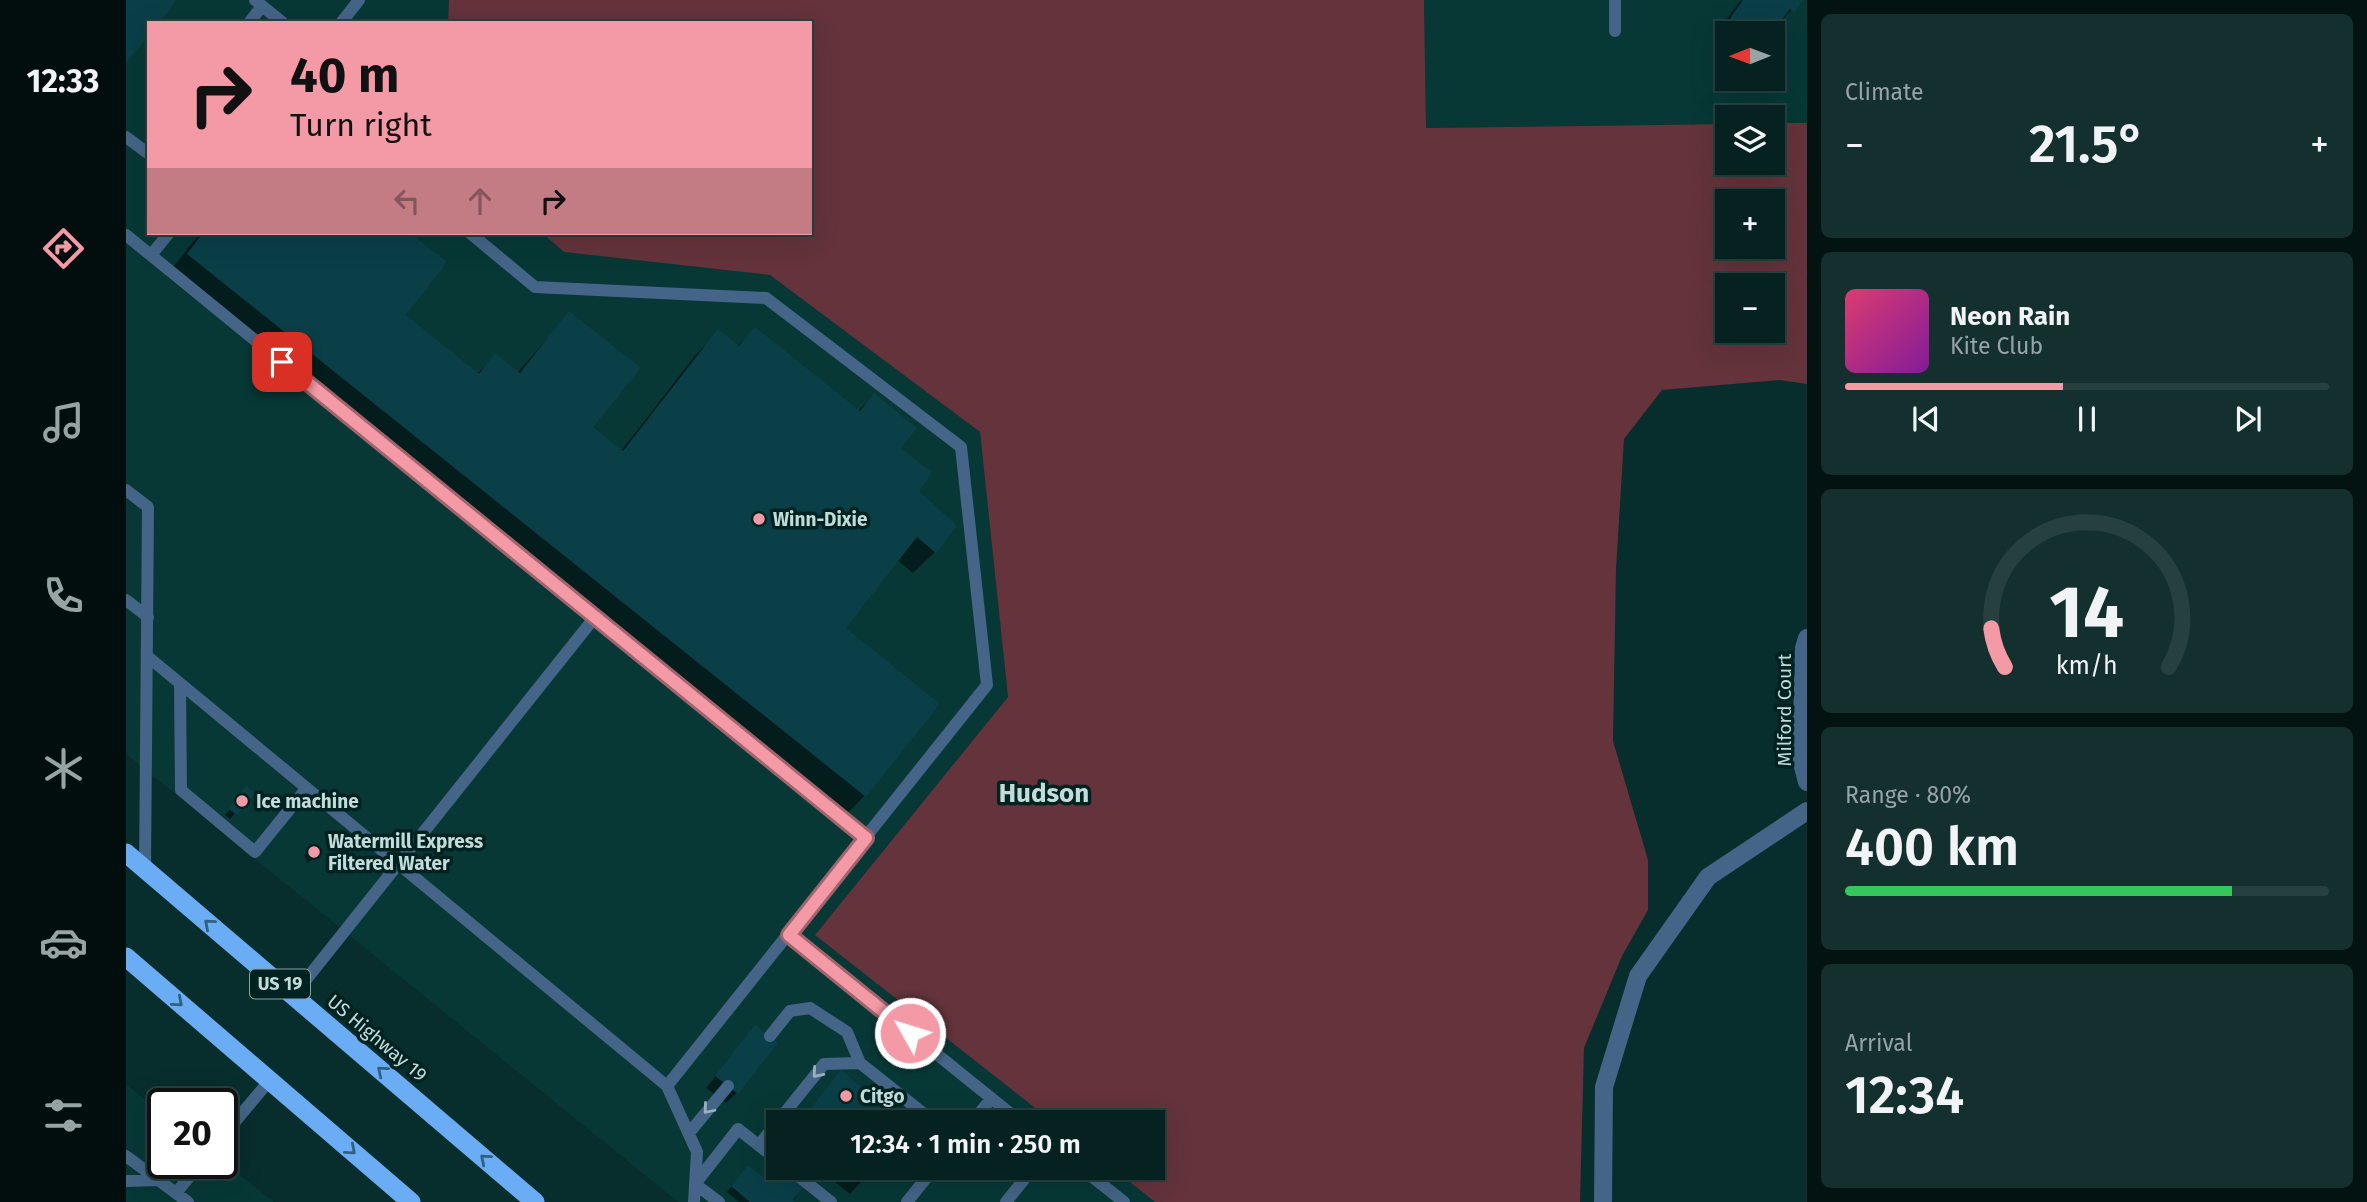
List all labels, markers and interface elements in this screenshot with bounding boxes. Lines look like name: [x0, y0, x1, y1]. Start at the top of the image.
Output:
north arrow: [1715, 21, 1785, 91]
map controls: [1715, 21, 1785, 343]
text: 40 m: [290, 46, 399, 105]
icon: right: [175, 49, 266, 140]
text: 12:33: [27, 62, 99, 100]
text: Climate: [1845, 78, 1924, 106]
button: layers: [1715, 105, 1785, 175]
text: Turn right: [290, 106, 432, 144]
text: 21.5°: [2029, 113, 2145, 176]
text: −: [1845, 122, 1864, 168]
text: +: [2310, 122, 2329, 168]
icon: left: [388, 182, 426, 220]
icon: ahead: [461, 182, 499, 220]
icon: right: [534, 182, 572, 220]
button: +: [1715, 189, 1785, 259]
icon: directions: [39, 224, 88, 273]
button: −: [1715, 273, 1785, 343]
text: Neon Rain: [1950, 301, 2070, 332]
pin: [252, 332, 312, 392]
text: Kite Club: [1950, 332, 2043, 360]
icon: arrive: [263, 343, 301, 381]
icon: music: [39, 398, 88, 447]
icon: previous: [1907, 400, 1945, 438]
icon: pause: [2068, 400, 2106, 438]
icon: next: [2229, 400, 2267, 438]
place label: Winn-Dixie: [773, 508, 867, 531]
marker: Winn-Dixie: [751, 511, 767, 527]
text: 14: [2050, 569, 2124, 656]
icon: phone: [39, 571, 88, 620]
text: km/h: [2056, 651, 2118, 681]
street label: Milford Court: [1773, 653, 1796, 766]
icon: climate: [39, 744, 88, 793]
district label: Hudson: [999, 778, 1089, 809]
text: Range · 80%: [1845, 781, 1971, 809]
place label: Ice machine: [256, 790, 359, 813]
marker: Ice machine: [234, 793, 250, 809]
text: 400 km: [1845, 816, 2019, 879]
place label: Watermill Express Filtered Water: [328, 830, 483, 875]
marker: Watermill Express Filtered Water: [306, 844, 322, 860]
icon: car: [39, 918, 88, 967]
one-way arrow: [204, 920, 217, 932]
road number: US 19: [250, 970, 310, 999]
street label: US Highway 19: [322, 990, 432, 1086]
one-way arrow: [170, 994, 183, 1006]
position arrow: [873, 996, 947, 1070]
text: Arrival: [1845, 1029, 1912, 1057]
text: 12:34: [1845, 1064, 1964, 1127]
one-way arrow: [813, 1065, 825, 1078]
one-way arrow: [377, 1067, 390, 1079]
place label: Citgo: [860, 1085, 904, 1108]
speed limit sign: 20: [147, 1088, 238, 1179]
marker: Citgo: [838, 1088, 854, 1104]
icon: filters: [39, 1091, 88, 1140]
one-way arrow: [704, 1101, 716, 1114]
text: 12:34 · 1 min · 250 m: [850, 1129, 1081, 1160]
one-way arrow: [342, 1142, 355, 1154]
one-way arrow: [480, 1155, 493, 1167]

